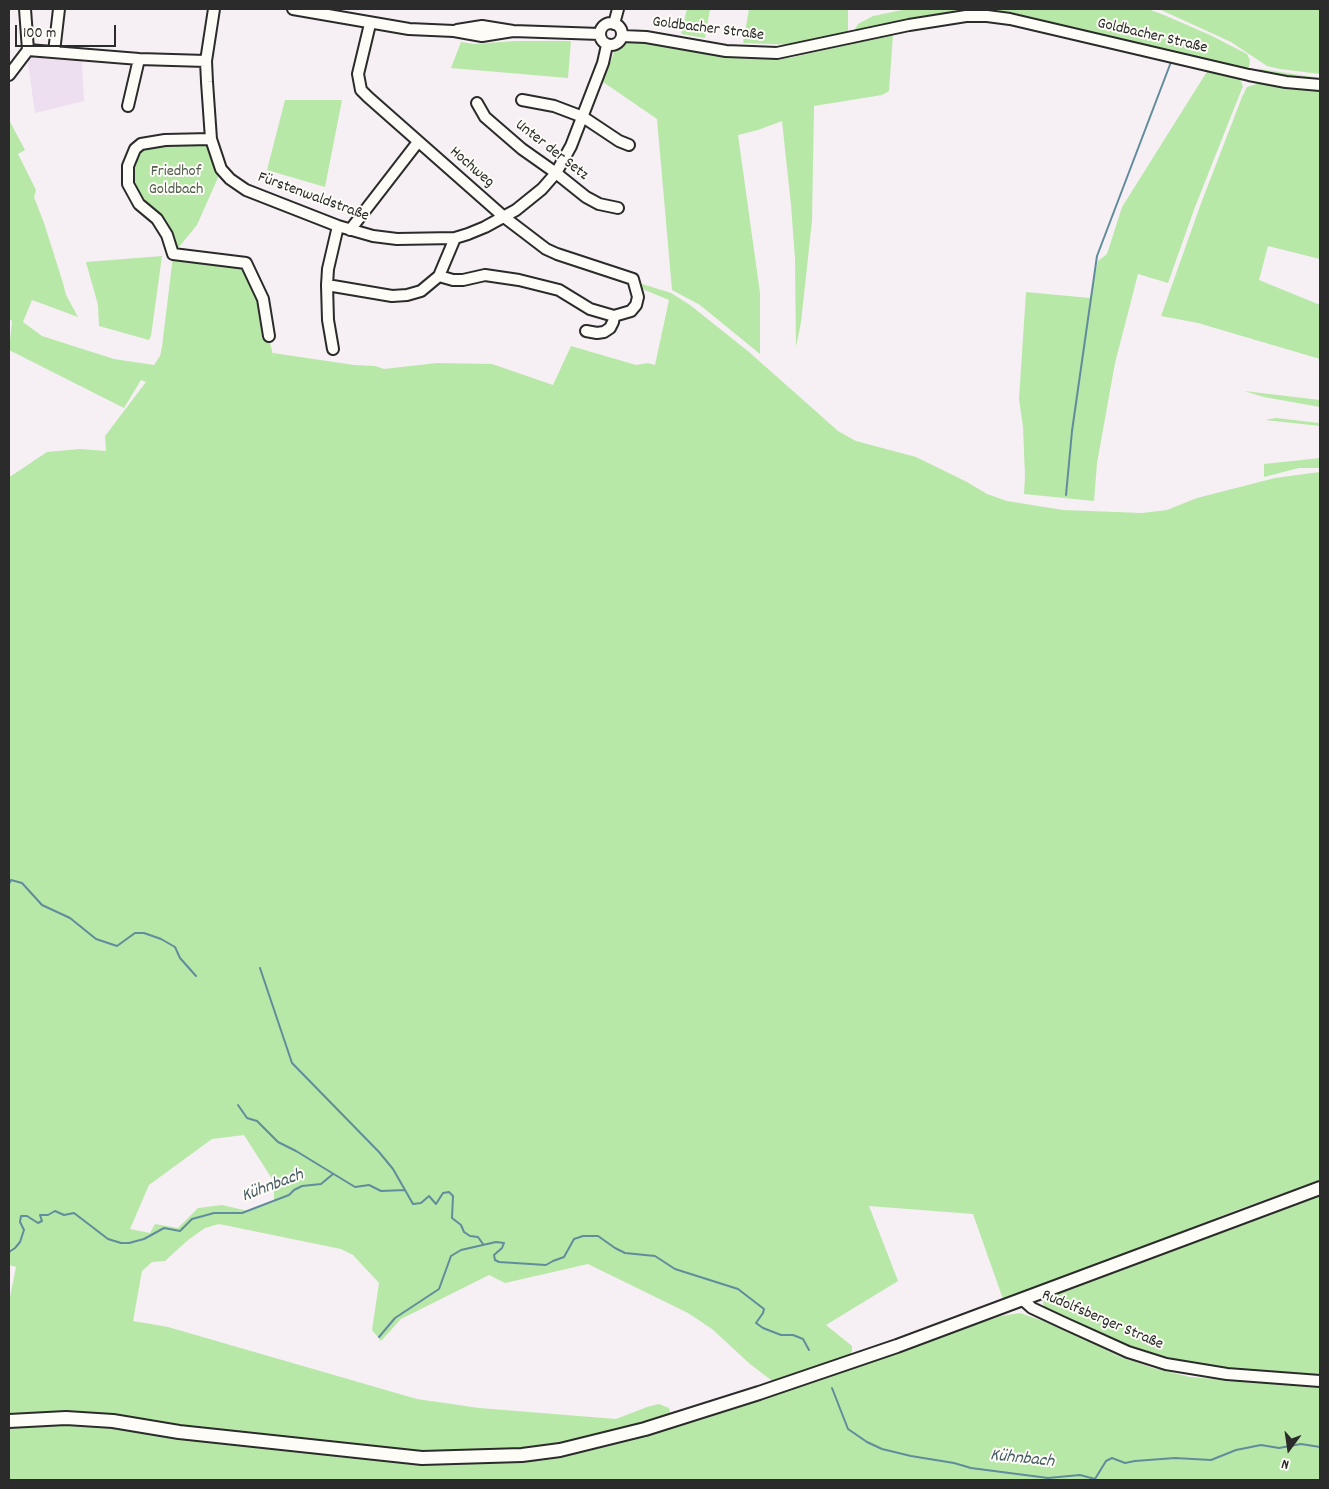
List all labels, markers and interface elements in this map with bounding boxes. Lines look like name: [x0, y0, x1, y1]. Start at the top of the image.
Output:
street label: Goldbacher Straße: [651, 14, 765, 46]
scale bar: [18, 15, 119, 47]
street label: Goldbacher Straße: [1095, 15, 1209, 59]
text: 100 m: [23, 23, 56, 45]
street label: Unter der Setz: [510, 116, 592, 186]
street label: Hochweg: [445, 143, 497, 193]
park label: Friedhof Goldbach: [149, 163, 203, 201]
street label: Fürstenwaldstraße: [255, 169, 371, 227]
water label: Kühnbach: [239, 1165, 307, 1209]
street label: Rudolfsberger Straße: [1038, 1287, 1166, 1355]
north arrow: [1264, 1424, 1314, 1474]
water label: Kühnbach: [989, 1446, 1055, 1474]
text: N: [1280, 1453, 1291, 1474]

